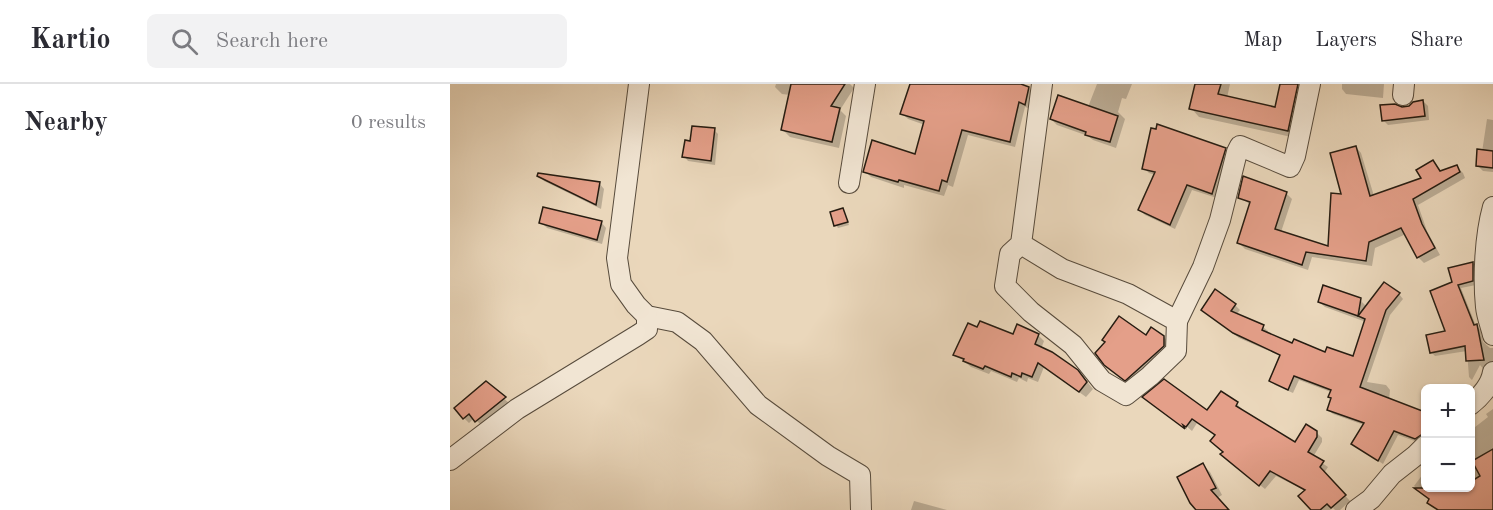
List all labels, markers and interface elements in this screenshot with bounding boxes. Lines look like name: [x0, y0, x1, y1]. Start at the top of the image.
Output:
search box: [147, 14, 567, 68]
icon: search: [168, 25, 201, 58]
text: Kartio: [30, 27, 111, 55]
text: Search here: [216, 30, 328, 52]
text: Map: [1243, 30, 1282, 51]
text: Layers: [1315, 30, 1377, 51]
text: Share: [1410, 30, 1463, 51]
text: Nearby: [24, 110, 108, 136]
text: 0 results: [351, 113, 426, 133]
map controls: [1421, 384, 1475, 492]
button: +: [1421, 384, 1475, 438]
button: −: [1421, 438, 1475, 492]

